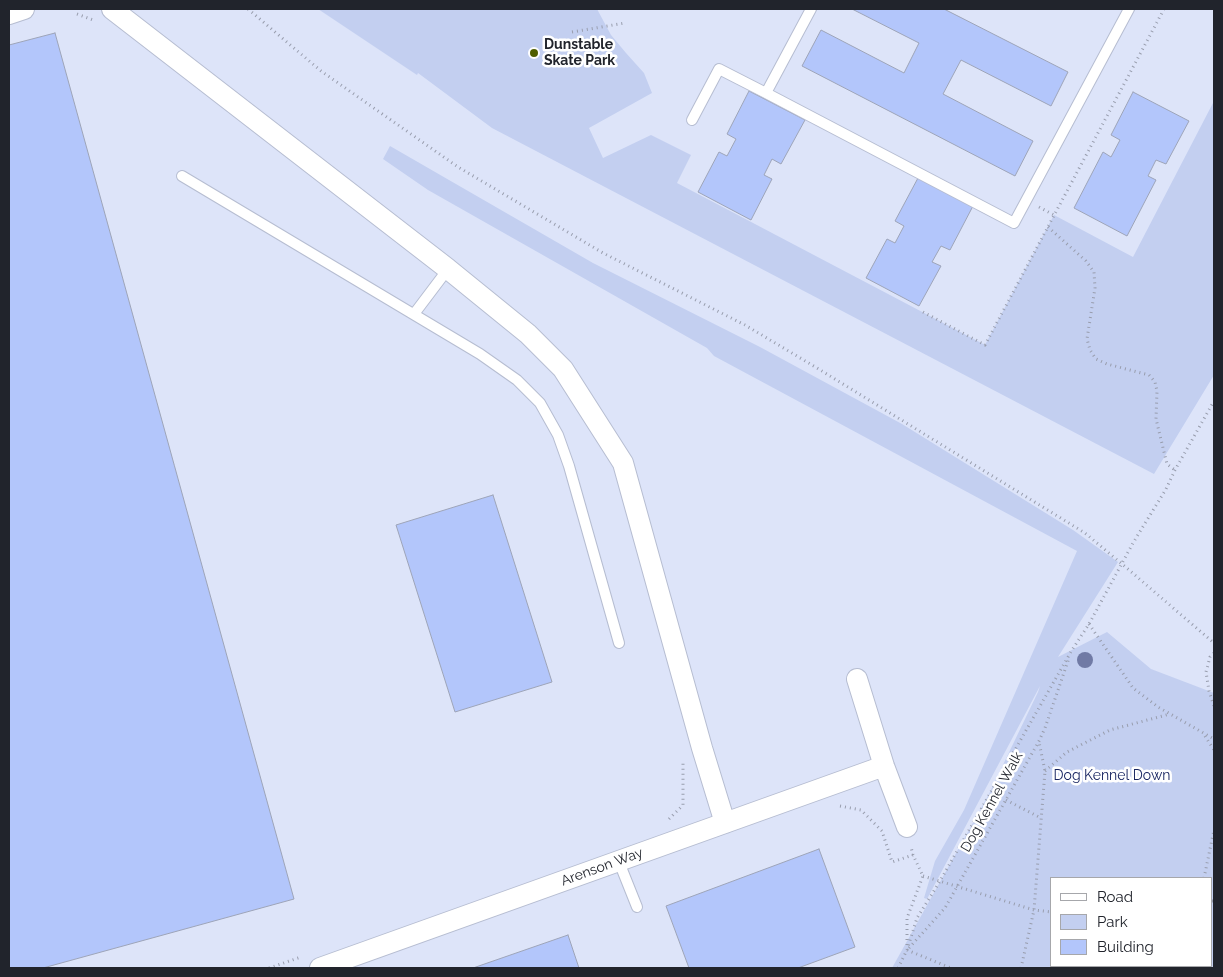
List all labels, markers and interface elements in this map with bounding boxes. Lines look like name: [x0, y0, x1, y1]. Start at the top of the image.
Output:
place label: Dunstable Skate Park: [544, 37, 615, 70]
marker: Dunstable Skate Park: [528, 47, 540, 59]
street label: Dog Kennel Walk: [957, 749, 1027, 855]
park label: Dog Kennel Down: [1054, 768, 1170, 784]
street label: Arenson Way: [559, 844, 645, 890]
legend: [1050, 877, 1213, 967]
text: Road: [1097, 888, 1133, 906]
text: Park: [1097, 913, 1128, 931]
text: Building: [1097, 938, 1154, 956]

